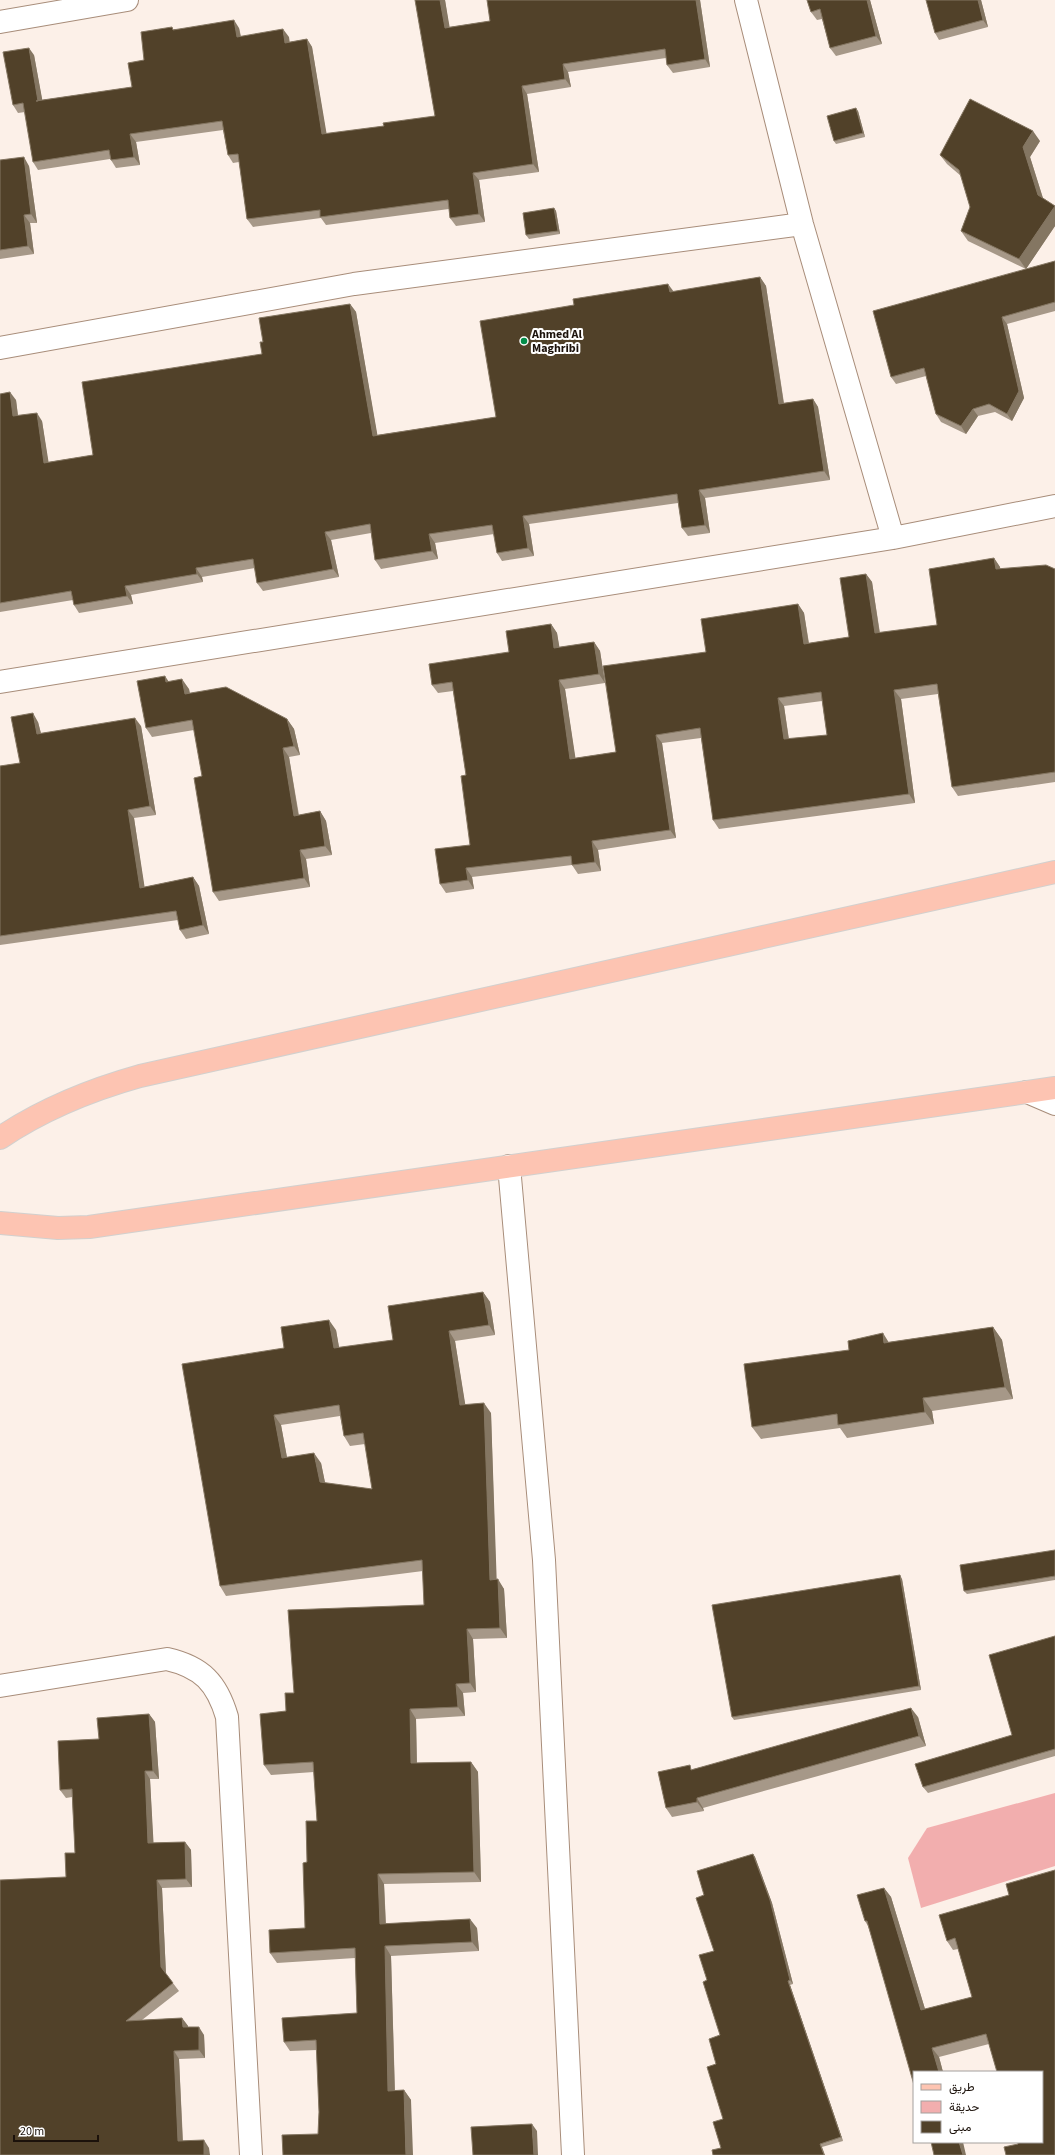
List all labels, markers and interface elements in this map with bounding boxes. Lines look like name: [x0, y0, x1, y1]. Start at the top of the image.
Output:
place label: Ahmed Al Maghribi: [531, 326, 582, 357]
marker: Ahmed Al Maghribi: [519, 336, 529, 346]
legend: [913, 2071, 1043, 2143]
text: طريق: [949, 2079, 975, 2096]
text: حديقة: [949, 2099, 979, 2116]
scale bar: [14, 2117, 98, 2143]
text: مبنى: [949, 2119, 971, 2136]
text: 20 m: [20, 2123, 44, 2140]

